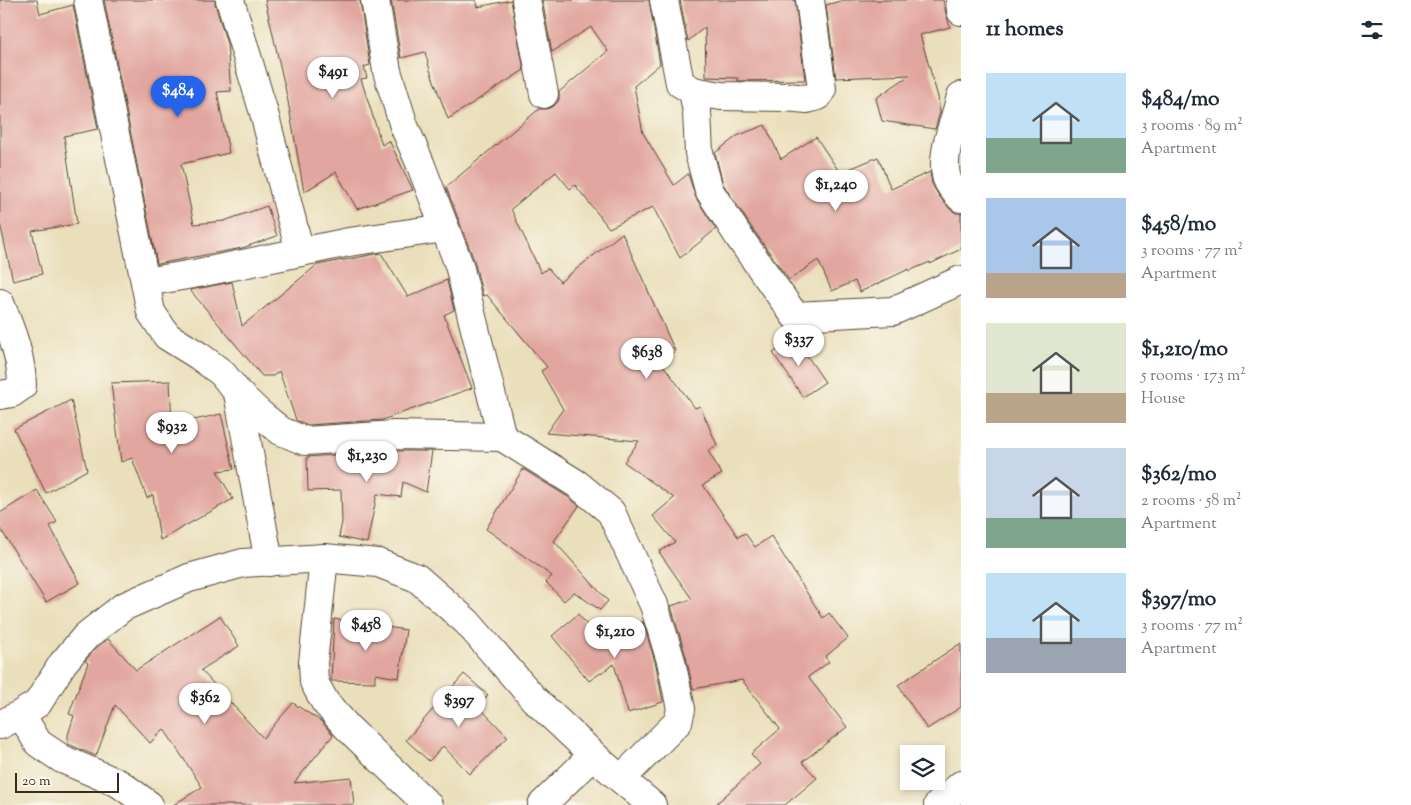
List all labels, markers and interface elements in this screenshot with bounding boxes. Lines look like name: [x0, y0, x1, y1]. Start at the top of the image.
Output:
text: 11 homes: [986, 15, 1064, 45]
icon: filters: [1358, 16, 1386, 44]
pin: $491: [303, 56, 363, 99]
text: $491: [318, 61, 348, 84]
pin: $484: [148, 76, 208, 118]
text: $484: [162, 80, 194, 103]
text: $484/mo: [1141, 85, 1220, 115]
icon: home: [1026, 93, 1086, 153]
text: 3 rooms · 89 m²: [1141, 115, 1243, 138]
text: Apartment: [1141, 138, 1217, 161]
pin: $1,240: [795, 170, 877, 212]
text: $1,240: [815, 174, 857, 197]
text: $458/mo: [1141, 210, 1216, 240]
icon: home: [1026, 218, 1086, 278]
text: 3 rooms · 77 m²: [1141, 240, 1243, 263]
text: Apartment: [1141, 263, 1217, 286]
pin: $337: [769, 324, 829, 367]
text: $337: [784, 329, 814, 352]
text: $1,210/mo: [1141, 335, 1228, 365]
pin: $638: [617, 338, 677, 380]
text: $638: [632, 342, 662, 365]
icon: home: [1026, 343, 1086, 403]
text: 5 rooms · 173 m²: [1141, 365, 1246, 388]
text: House: [1141, 388, 1185, 411]
pin: $932: [142, 412, 202, 454]
text: $932: [157, 416, 187, 439]
pin: $1,230: [326, 440, 408, 483]
text: $1,230: [347, 445, 387, 468]
text: $362/mo: [1141, 460, 1216, 490]
icon: home: [1026, 468, 1086, 528]
text: 2 rooms · 58 m²: [1141, 490, 1241, 513]
text: Apartment: [1141, 513, 1217, 536]
text: $397/mo: [1141, 585, 1216, 615]
icon: home: [1026, 593, 1086, 653]
pin: $458: [336, 610, 396, 652]
text: $458: [351, 614, 381, 637]
text: 3 rooms · 77 m²: [1141, 615, 1243, 638]
pin: $1,210: [574, 616, 656, 659]
text: $1,210: [595, 621, 635, 644]
text: Apartment: [1141, 638, 1217, 661]
pin: $362: [175, 682, 235, 725]
pin: $397: [429, 686, 489, 728]
text: $362: [190, 687, 220, 710]
text: $397: [444, 690, 474, 713]
map controls: [900, 745, 945, 790]
button: layers: [900, 745, 945, 790]
scale bar: [15, 770, 119, 793]
text: 20 m: [22, 772, 51, 792]

